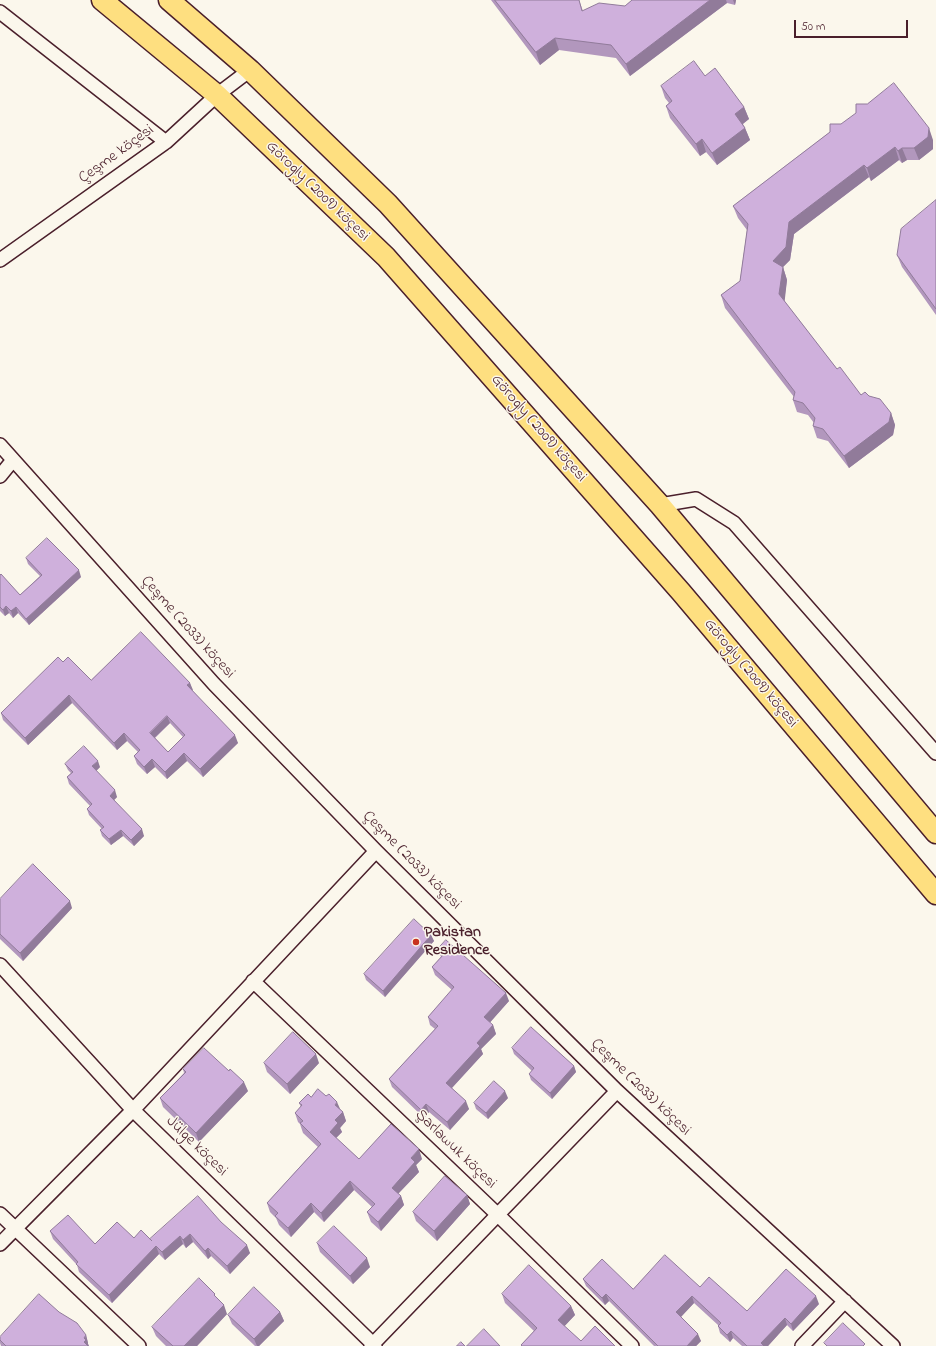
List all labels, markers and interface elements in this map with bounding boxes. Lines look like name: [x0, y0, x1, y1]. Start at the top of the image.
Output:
scale bar: [796, 12, 910, 38]
text: 50 m: [801, 18, 825, 36]
street label: Çeşme köçesi: [76, 121, 158, 189]
street label: Görogly (2009) köçesi: [261, 138, 373, 246]
street label: Görogly (2009) köçesi: [486, 371, 590, 487]
street label: Çeşme (2033) köçesi: [136, 573, 238, 683]
street label: Görogly (2009) köçesi: [699, 616, 801, 732]
street label: Çeşme (2033) köçesi: [358, 808, 464, 914]
place label: Pakistan Residence: [424, 923, 489, 961]
marker: Pakistan Residence: [411, 937, 421, 947]
street label: Çeşme (2033) köçesi: [586, 1035, 694, 1141]
street label: Şarlawuk köçesi: [410, 1106, 500, 1194]
street label: Jülge köçesi: [161, 1113, 231, 1181]

